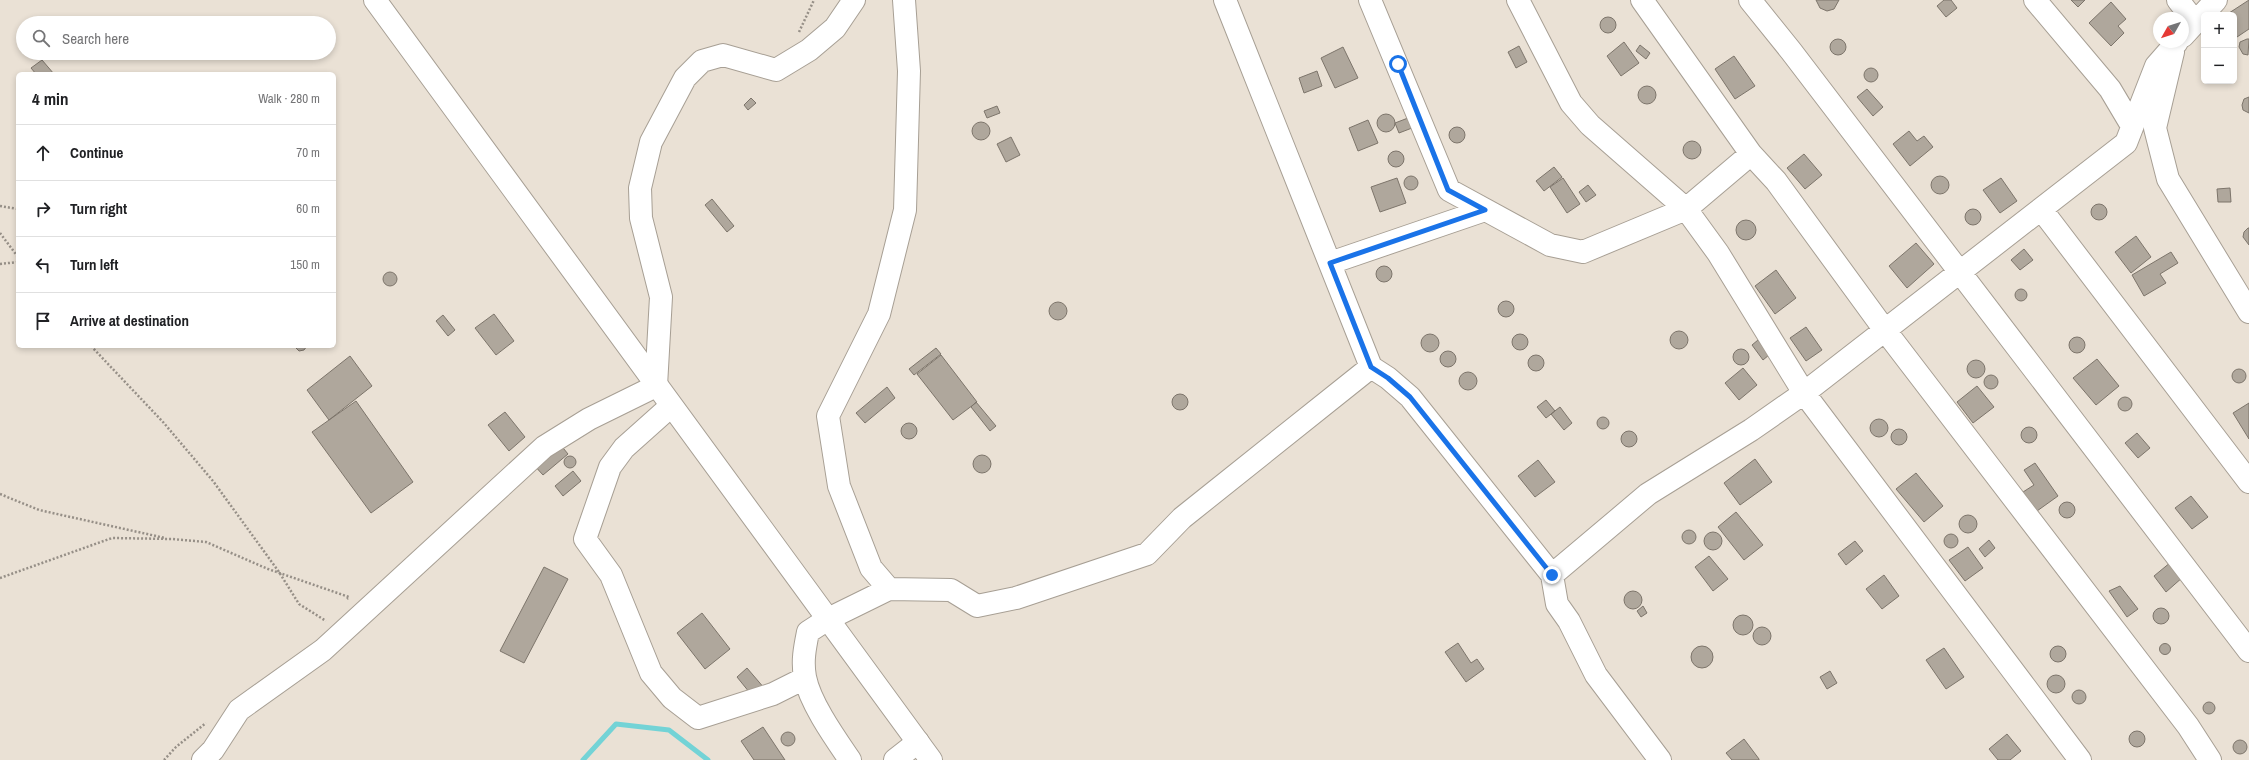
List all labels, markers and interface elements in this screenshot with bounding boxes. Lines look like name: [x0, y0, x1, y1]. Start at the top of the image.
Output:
north arrow: [2153, 12, 2189, 48]
map controls: [2201, 12, 2237, 84]
button: +: [2201, 12, 2237, 48]
search box: [16, 16, 336, 60]
icon: search: [30, 27, 52, 49]
text: Search here: [62, 28, 129, 49]
button: −: [2201, 48, 2237, 84]
route start: [1389, 55, 1407, 73]
text: 4 min: [32, 87, 68, 110]
text: Walk · 280 m: [258, 90, 320, 107]
icon: ahead: [32, 142, 54, 164]
text: Continue: [70, 142, 123, 163]
text: 70 m: [296, 144, 320, 161]
icon: right: [32, 198, 54, 220]
text: Turn right: [70, 198, 127, 219]
text: 60 m: [296, 200, 320, 217]
icon: left: [32, 254, 54, 276]
text: Turn left: [70, 254, 118, 275]
text: 150 m: [290, 256, 320, 273]
icon: arrive: [32, 310, 54, 332]
text: Arrive at destination: [70, 310, 189, 331]
route end: [1543, 566, 1561, 584]

